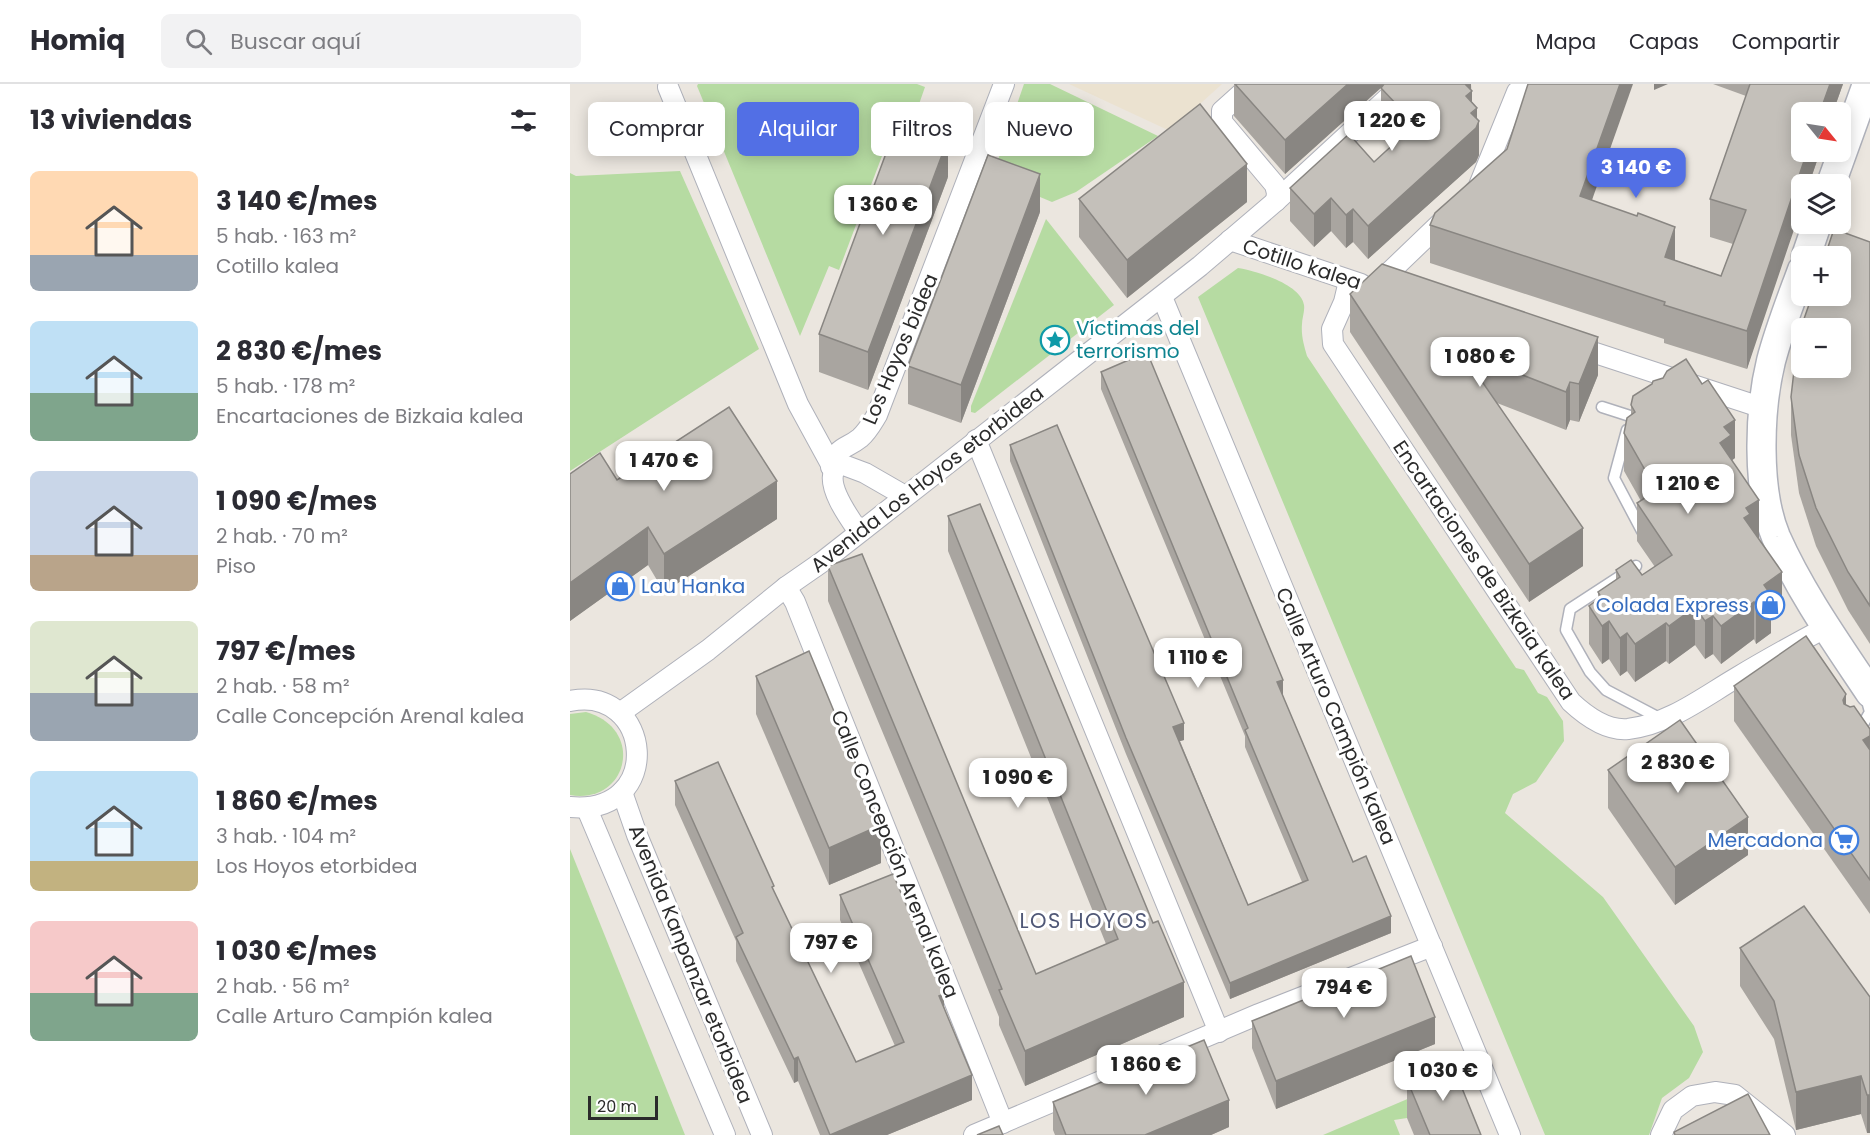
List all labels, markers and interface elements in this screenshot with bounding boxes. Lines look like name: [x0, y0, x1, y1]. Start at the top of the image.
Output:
search box: [161, 14, 581, 68]
text: Homiq: [30, 21, 125, 60]
icon: search: [182, 25, 215, 58]
text: Buscar aquí: [230, 26, 361, 57]
text: Mapa: [1535, 27, 1596, 56]
text: Capas: [1629, 27, 1699, 56]
text: Compartir: [1732, 27, 1840, 56]
pin: 1 220 €: [1337, 101, 1447, 152]
text: 13 viviendas: [30, 102, 192, 138]
chip: Comprar: [588, 102, 725, 156]
chip: Alquilar: [737, 102, 859, 156]
chip: Filtros: [871, 102, 973, 156]
chip: Nuevo: [985, 102, 1094, 156]
north arrow: [1791, 102, 1851, 162]
map controls: [1791, 102, 1851, 378]
icon: filters: [507, 104, 540, 137]
text: 1 220 €: [1358, 106, 1426, 134]
pin: 3 140 €: [1581, 148, 1691, 199]
text: 3 140 €: [1601, 153, 1671, 181]
button: layers: [1791, 174, 1851, 234]
text: 3 140 €/mes: [216, 183, 378, 219]
pin: 1 360 €: [828, 185, 938, 236]
text: 1 360 €: [848, 190, 918, 218]
icon: home: [78, 195, 150, 267]
text: 5 hab. · 163 m²: [216, 222, 356, 250]
street label: Cotillo kalea: [1239, 232, 1365, 296]
button: +: [1791, 246, 1851, 306]
text: Cotillo kalea: [216, 252, 339, 280]
street label: Los Hoyos bidea: [856, 269, 944, 429]
place label: Víctimas del terrorismo: [1076, 314, 1200, 365]
button: −: [1791, 318, 1851, 378]
place icon: Víctimas del terrorismo: [1039, 324, 1071, 356]
text: 2 830 €/mes: [216, 333, 382, 369]
pin: 1 080 €: [1425, 337, 1535, 388]
text: 1 080 €: [1445, 342, 1515, 370]
icon: home: [78, 345, 150, 417]
text: 5 hab. · 178 m²: [216, 372, 355, 400]
street label: Avenida Los Hoyos etorbidea: [805, 379, 1049, 579]
text: Encartaciones de Bizkaia kalea: [216, 402, 524, 430]
street label: Encartaciones de Bizkaia kalea: [1386, 435, 1582, 705]
pin: 1 470 €: [609, 441, 719, 492]
text: 1 470 €: [629, 446, 699, 474]
pin: 1 210 €: [1633, 464, 1743, 515]
text: 1 210 €: [1656, 469, 1720, 497]
text: 1 090 €/mes: [216, 483, 377, 519]
icon: home: [78, 495, 150, 567]
text: 2 hab. · 70 m²: [216, 522, 348, 550]
text: Piso: [216, 552, 256, 580]
shop icon: Lau Hanka: [604, 570, 636, 602]
place label: Lau Hanka: [641, 572, 745, 600]
street label: Calle Arturo Campión kalea: [1269, 583, 1403, 849]
shop icon: Colada Express: [1754, 589, 1786, 621]
place label: Colada Express: [1596, 591, 1749, 619]
text: 797 €/mes: [216, 633, 356, 669]
pin: 1 110 €: [1143, 638, 1253, 689]
text: 1 110 €: [1168, 643, 1228, 671]
icon: home: [78, 645, 150, 717]
text: 2 hab. · 58 m²: [216, 672, 350, 700]
text: Calle Concepción Arenal kalea: [216, 702, 524, 730]
street label: Calle Concepción Arenal kalea: [824, 706, 966, 1002]
pin: 2 830 €: [1623, 743, 1733, 794]
text: 2 830 €: [1641, 748, 1715, 776]
pin: 1 090 €: [963, 758, 1073, 809]
text: 1 090 €: [983, 763, 1053, 791]
text: 1 860 €/mes: [216, 783, 378, 819]
icon: home: [78, 795, 150, 867]
street label: Avenida Kanpanzar etorbidea: [622, 820, 760, 1108]
text: 3 hab. · 104 m²: [216, 822, 356, 850]
supermarket icon: Mercadona: [1828, 824, 1860, 856]
place label: Mercadona: [1708, 826, 1823, 854]
text: Los Hoyos etorbidea: [216, 852, 418, 880]
district label: LOS HOYOS: [1019, 906, 1149, 935]
pin: 797 €: [789, 923, 873, 974]
text: 797 €: [804, 928, 858, 956]
text: 1 030 €/mes: [216, 933, 377, 969]
icon: home: [78, 945, 150, 1017]
pin: 794 €: [1302, 968, 1386, 1019]
text: 2 hab. · 56 m²: [216, 972, 350, 1000]
text: 794 €: [1316, 973, 1372, 1001]
text: Calle Arturo Campión kalea: [216, 1002, 493, 1030]
pin: 1 860 €: [1091, 1045, 1201, 1096]
text: 1 860 €: [1111, 1050, 1181, 1078]
pin: 1 030 €: [1388, 1051, 1498, 1102]
text: 1 030 €: [1408, 1056, 1478, 1084]
scale bar: [588, 1093, 658, 1120]
text: 20 m: [597, 1095, 637, 1118]

